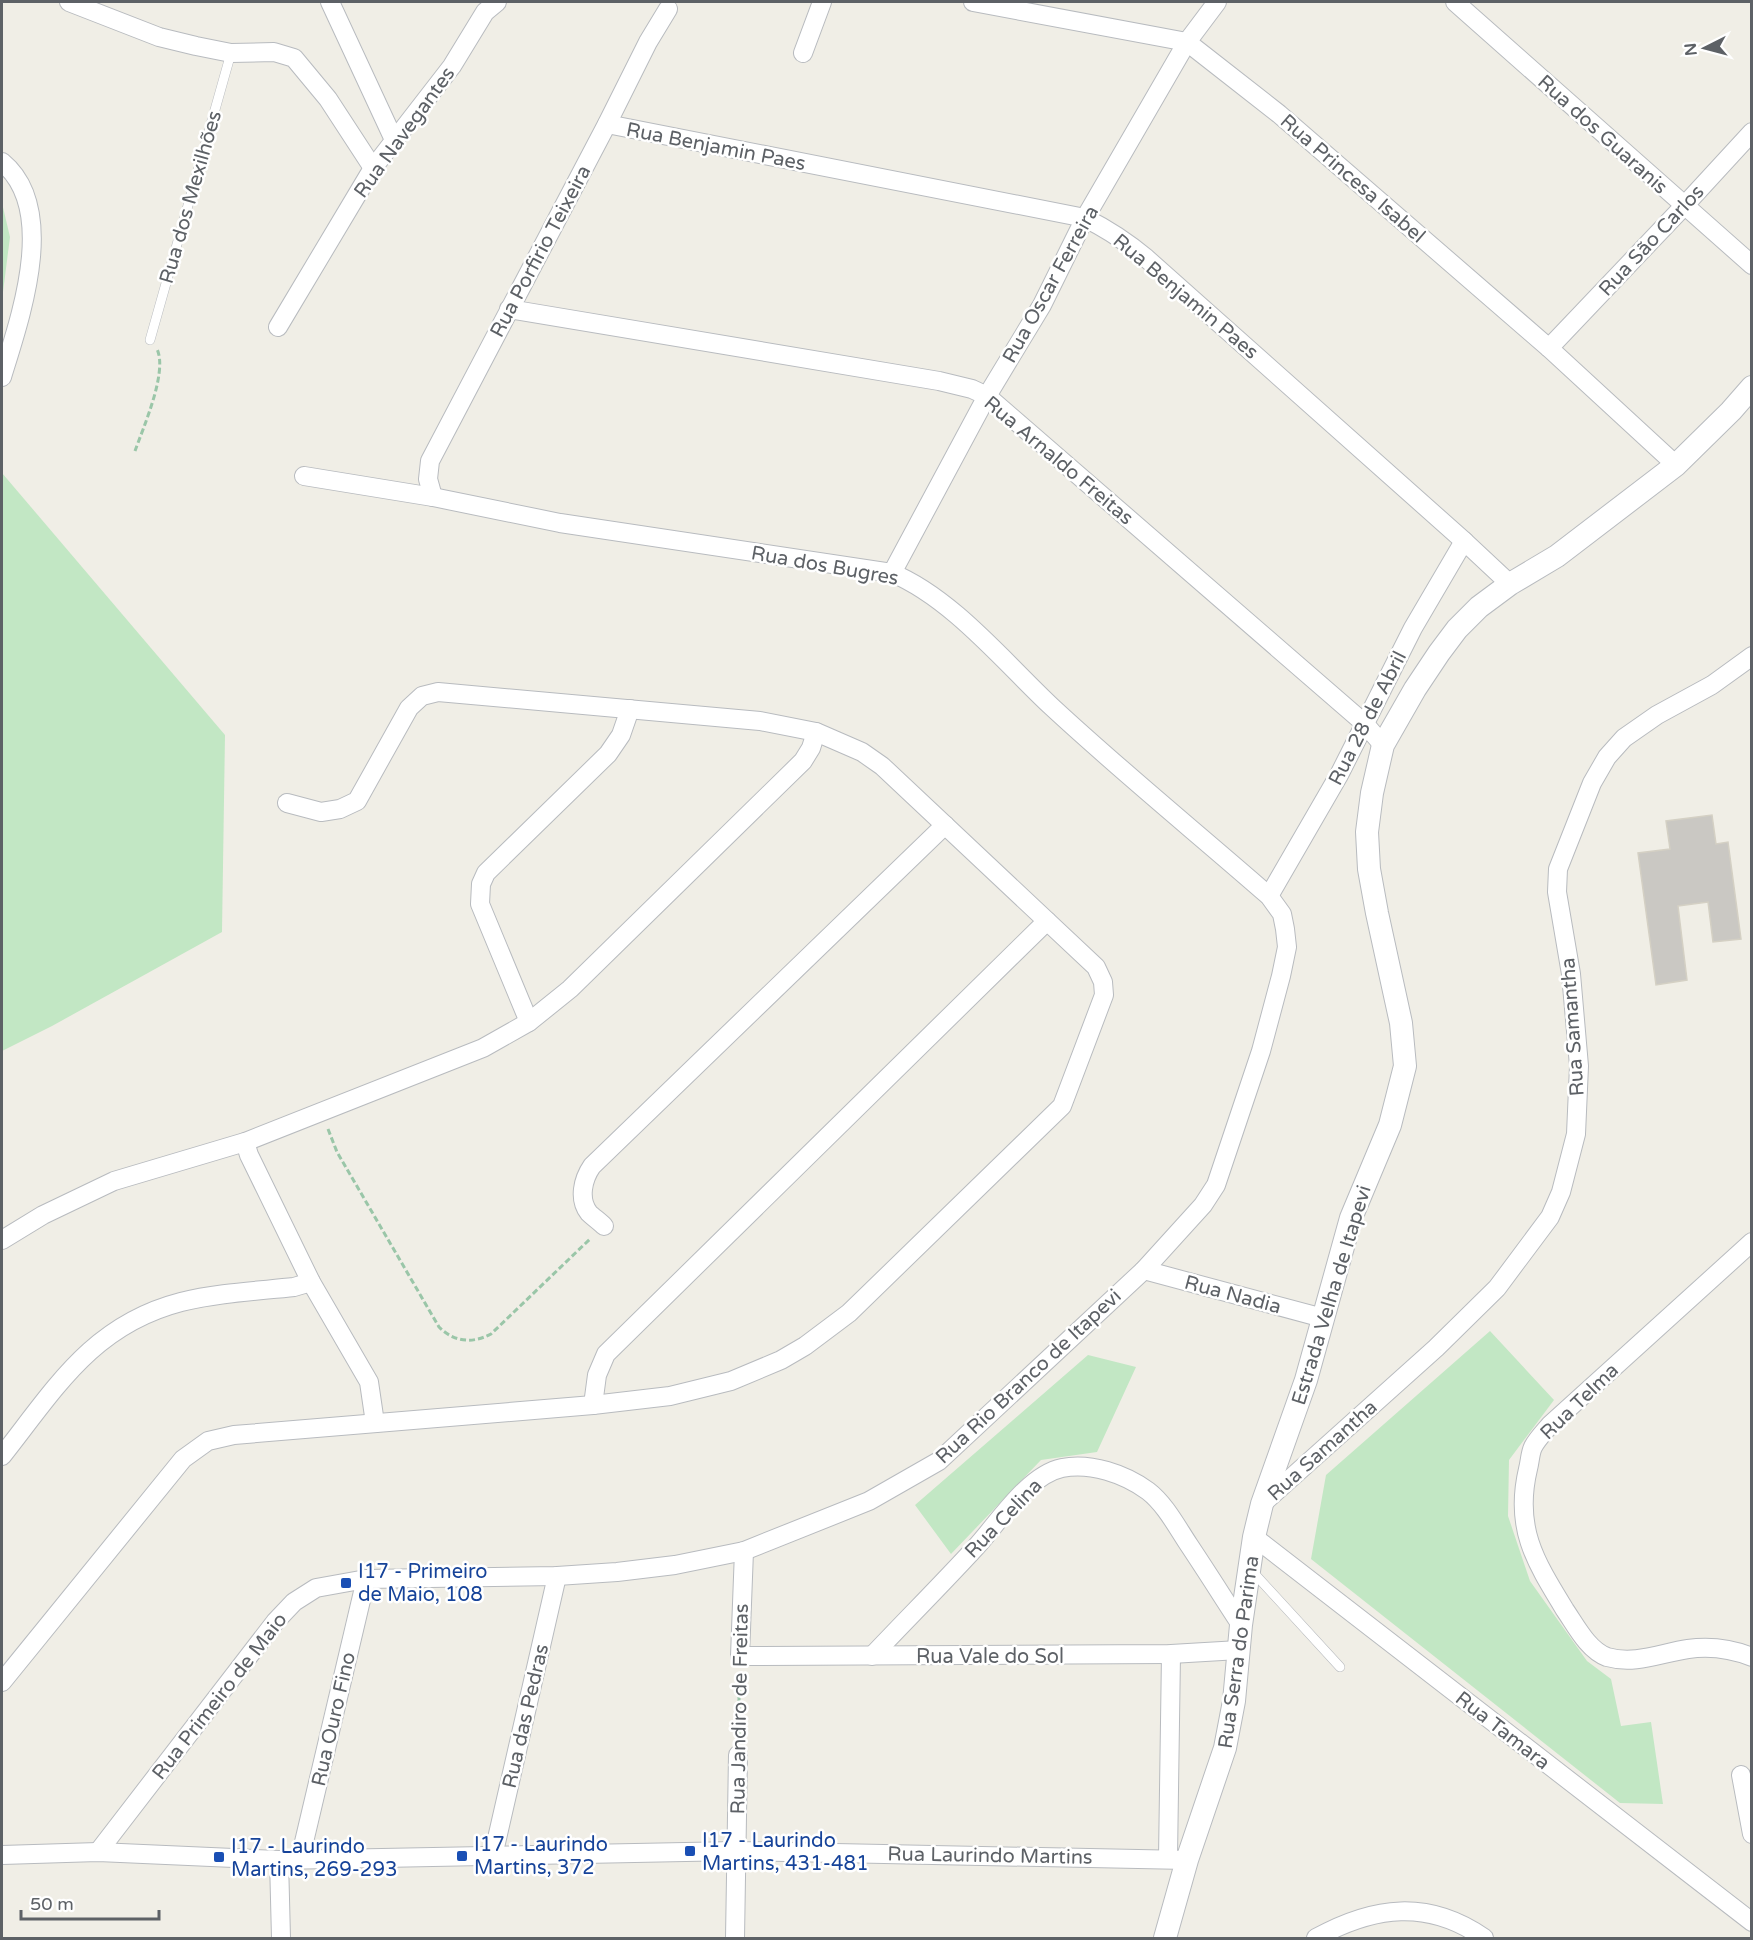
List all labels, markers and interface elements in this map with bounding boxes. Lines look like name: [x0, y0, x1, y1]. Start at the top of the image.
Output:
north arrow: [1675, 18, 1735, 78]
text: N: [1680, 42, 1702, 57]
street label: Rua Navegantes: [349, 62, 460, 203]
street label: Rua dos Guaranis: [1532, 70, 1672, 199]
street label: Rua dos Mexilhões: [155, 108, 227, 286]
street label: Rua Princesa Isabel: [1275, 109, 1430, 248]
street label: Rua Benjamin Paes: [624, 118, 808, 176]
street label: Rua Porfirio Teixeira: [485, 161, 596, 342]
street label: Rua São Carlos: [1594, 180, 1709, 301]
street label: Rua Oscar Ferreira: [998, 202, 1104, 367]
street label: Rua Benjamin Paes: [1108, 229, 1263, 365]
street label: Rua Arnaldo Freitas: [979, 391, 1138, 530]
street label: Rua dos Bugres: [749, 541, 900, 591]
street label: Rua 28 de Abril: [1324, 647, 1412, 790]
street label: Rua Samantha: [1556, 957, 1590, 1097]
street label: Estrada Velha de Itapevi: [1287, 1183, 1377, 1408]
street label: Rua Nadia: [1182, 1271, 1284, 1319]
street label: Rua Rio Branco de Itapevi: [931, 1284, 1126, 1469]
street label: Rua Telma: [1536, 1358, 1624, 1445]
street label: Rua Samantha: [1263, 1395, 1382, 1506]
street label: Rua Celina: [960, 1474, 1047, 1563]
street label: Rua Serra do Parima: [1214, 1554, 1264, 1750]
place label: I17 - Primeiro de Maio, 108: [358, 1560, 487, 1607]
marker: I17 - Primeiro de Maio, 108: [339, 1576, 353, 1590]
street label: Rua Jandiro de Freitas: [726, 1603, 754, 1815]
street label: Rua Primeiro de Maio: [147, 1608, 292, 1785]
street label: Rua das Pedras: [498, 1642, 554, 1791]
street label: Rua Vale do Sol: [916, 1645, 1064, 1669]
street label: Rua Ouro Fino: [307, 1650, 361, 1789]
street label: Rua Tamara: [1450, 1686, 1554, 1775]
place label: I17 - Laurindo Martins, 431-481: [702, 1829, 869, 1876]
place label: I17 - Laurindo Martins, 372: [474, 1833, 608, 1880]
place label: I17 - Laurindo Martins, 269-293: [231, 1835, 398, 1882]
street label: Rua Laurindo Martins: [887, 1842, 1093, 1870]
marker: I17 - Laurindo Martins, 431-481: [683, 1844, 697, 1858]
marker: I17 - Laurindo Martins, 372: [455, 1849, 469, 1863]
marker: I17 - Laurindo Martins, 269-293: [212, 1850, 226, 1864]
scale bar: [21, 1883, 159, 1921]
text: 50 m: [30, 1893, 74, 1915]

